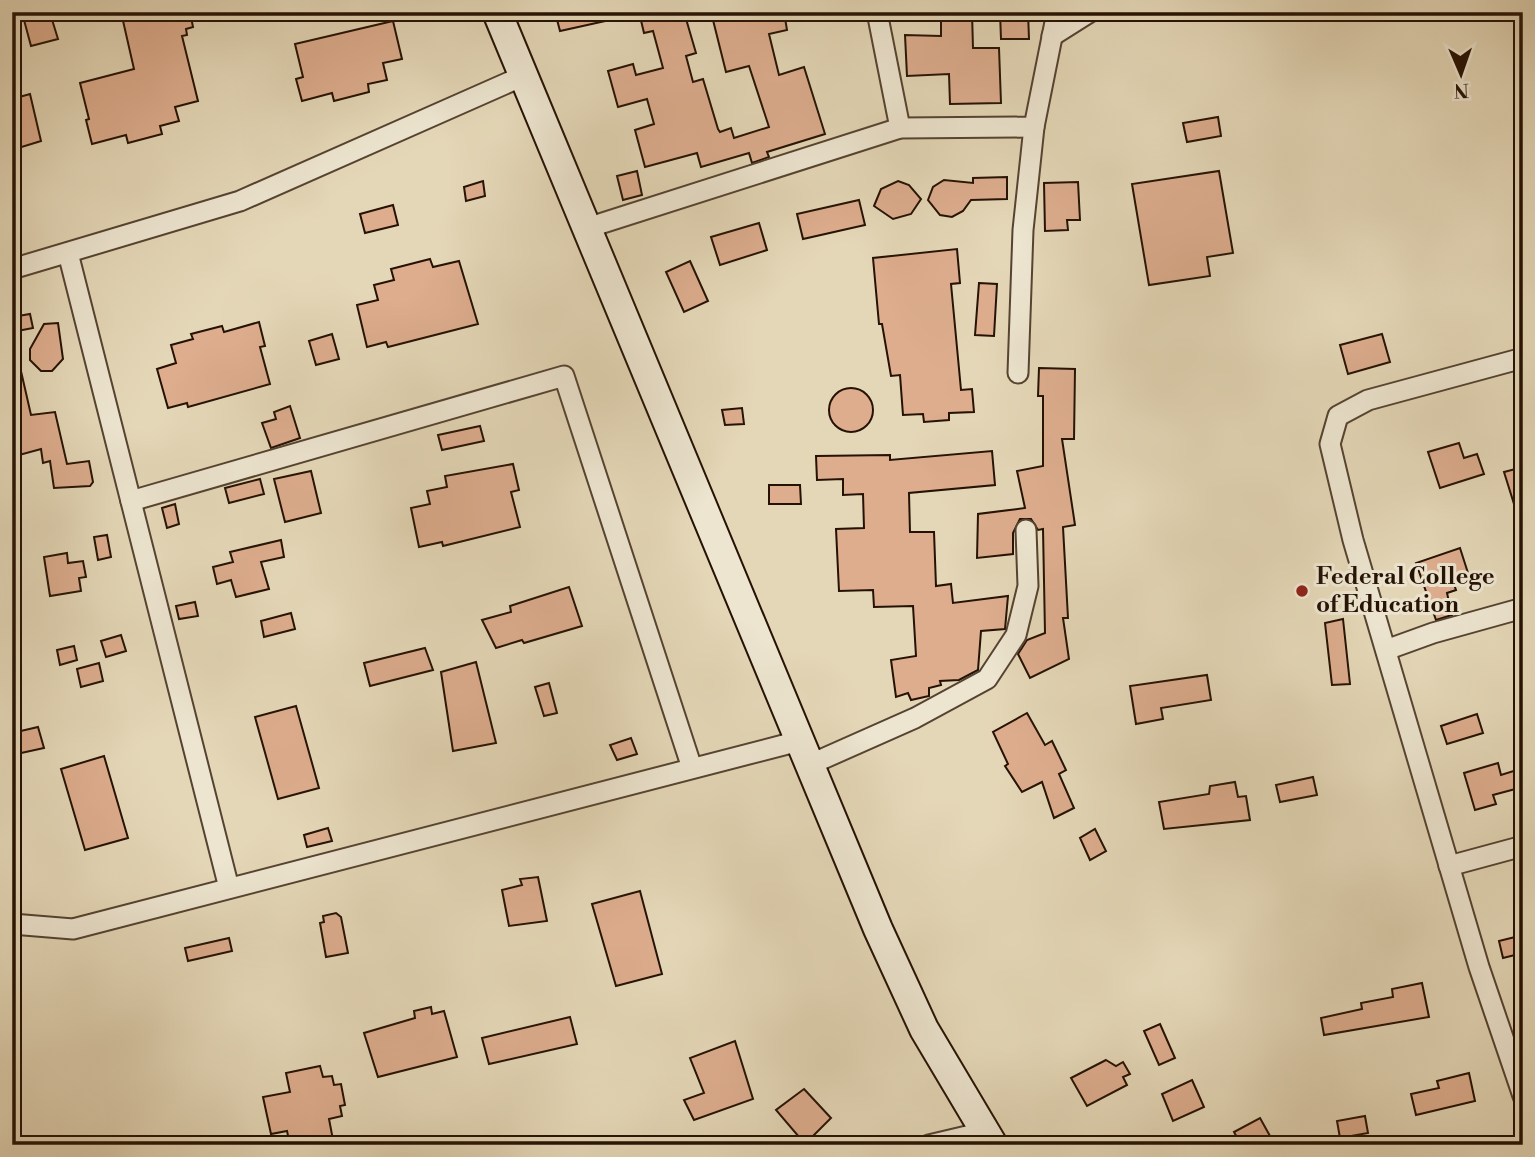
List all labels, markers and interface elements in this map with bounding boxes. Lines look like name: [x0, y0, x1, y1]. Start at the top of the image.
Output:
north arrow: [1426, 38, 1496, 108]
text: N: [1454, 78, 1469, 102]
place label: Federal College of Education: [1316, 562, 1495, 620]
marker: Federal College of Education: [1294, 583, 1310, 599]

